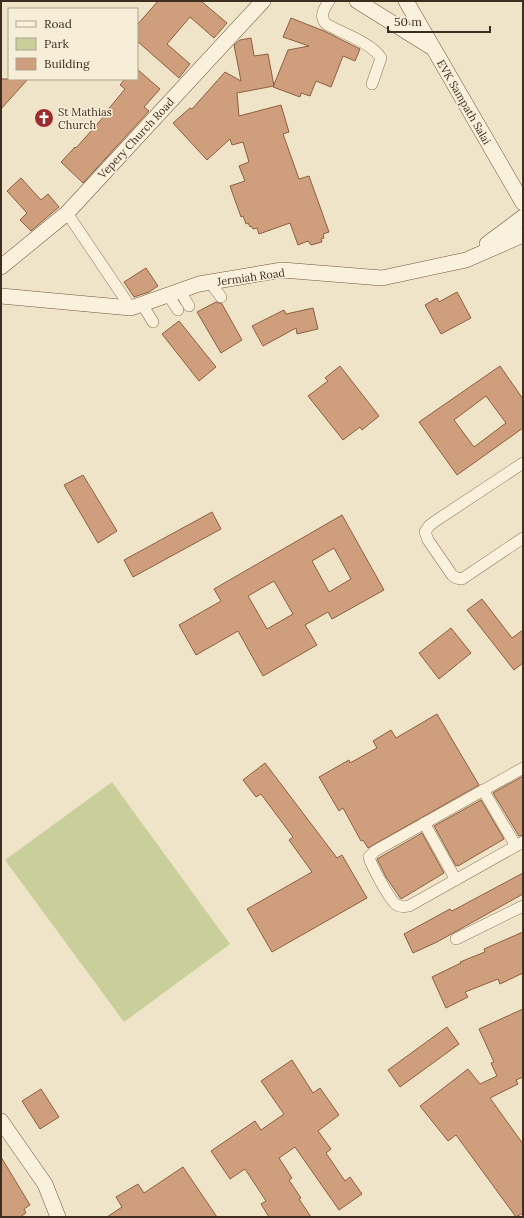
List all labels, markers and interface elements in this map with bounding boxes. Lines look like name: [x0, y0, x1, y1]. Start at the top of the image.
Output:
legend: [8, 8, 138, 80]
scale bar: [388, 8, 490, 34]
text: 50 m: [394, 14, 422, 29]
text: Road: [44, 16, 72, 31]
text: Park: [44, 36, 70, 51]
text: Building: [44, 56, 90, 71]
street label: EVK Sampath Salai: [434, 57, 494, 147]
street label: Vepery Church Road: [94, 94, 177, 182]
place label: St Mathias Church: [58, 105, 112, 132]
church icon: St Mathias Church: [33, 107, 55, 129]
street label: Jermiah Road: [215, 265, 286, 289]

